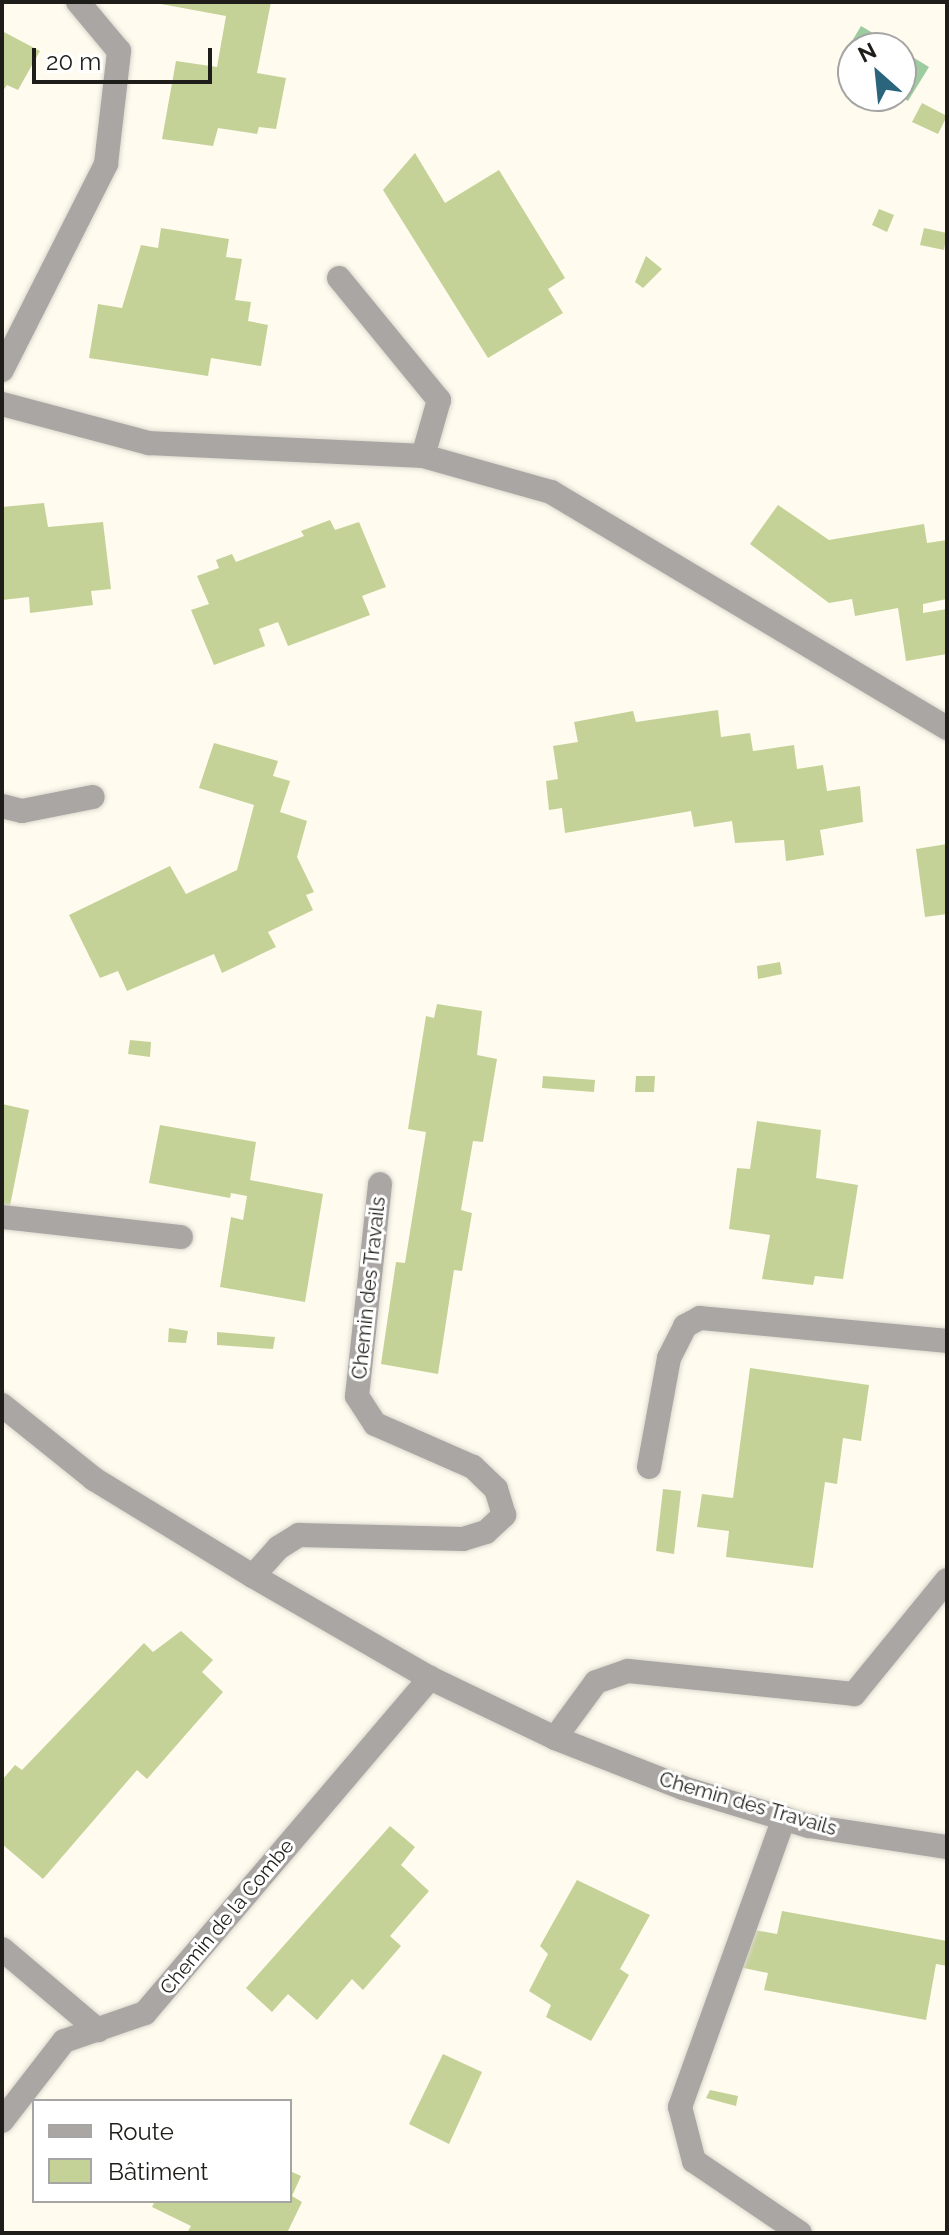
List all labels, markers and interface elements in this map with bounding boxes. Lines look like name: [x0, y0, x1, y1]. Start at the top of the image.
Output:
scale bar: [36, 32, 216, 82]
north arrow: [837, 32, 917, 112]
text: N: [854, 37, 880, 68]
text: 20 m: [46, 47, 101, 76]
street label: Chemin des Travails: [347, 1195, 391, 1381]
street label: Chemin des Travails: [656, 1767, 840, 1841]
street label: Chemin de la Combe: [155, 1834, 299, 2000]
legend: [32, 2099, 292, 2203]
text: Route: [108, 2117, 174, 2146]
text: Bâtiment: [108, 2157, 208, 2186]

